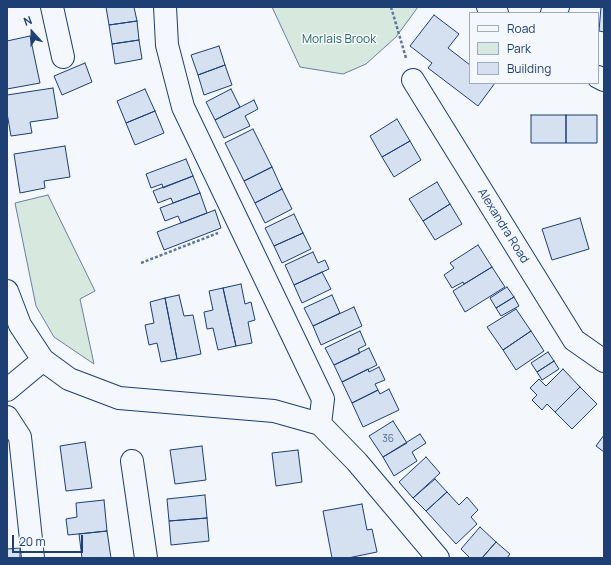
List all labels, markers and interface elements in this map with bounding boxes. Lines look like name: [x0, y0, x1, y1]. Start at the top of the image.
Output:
north arrow: [12, 12, 52, 52]
text: N: [21, 12, 34, 29]
legend: [469, 12, 599, 84]
text: Road: [507, 20, 535, 37]
park label: Morlais Brook: [302, 33, 376, 47]
text: Park: [507, 40, 531, 57]
text: Building: [507, 60, 551, 77]
street label: Alexandra Road: [474, 186, 532, 266]
house number: 36: [382, 433, 394, 445]
scale bar: [14, 527, 85, 553]
text: 20 m: [19, 533, 46, 550]

